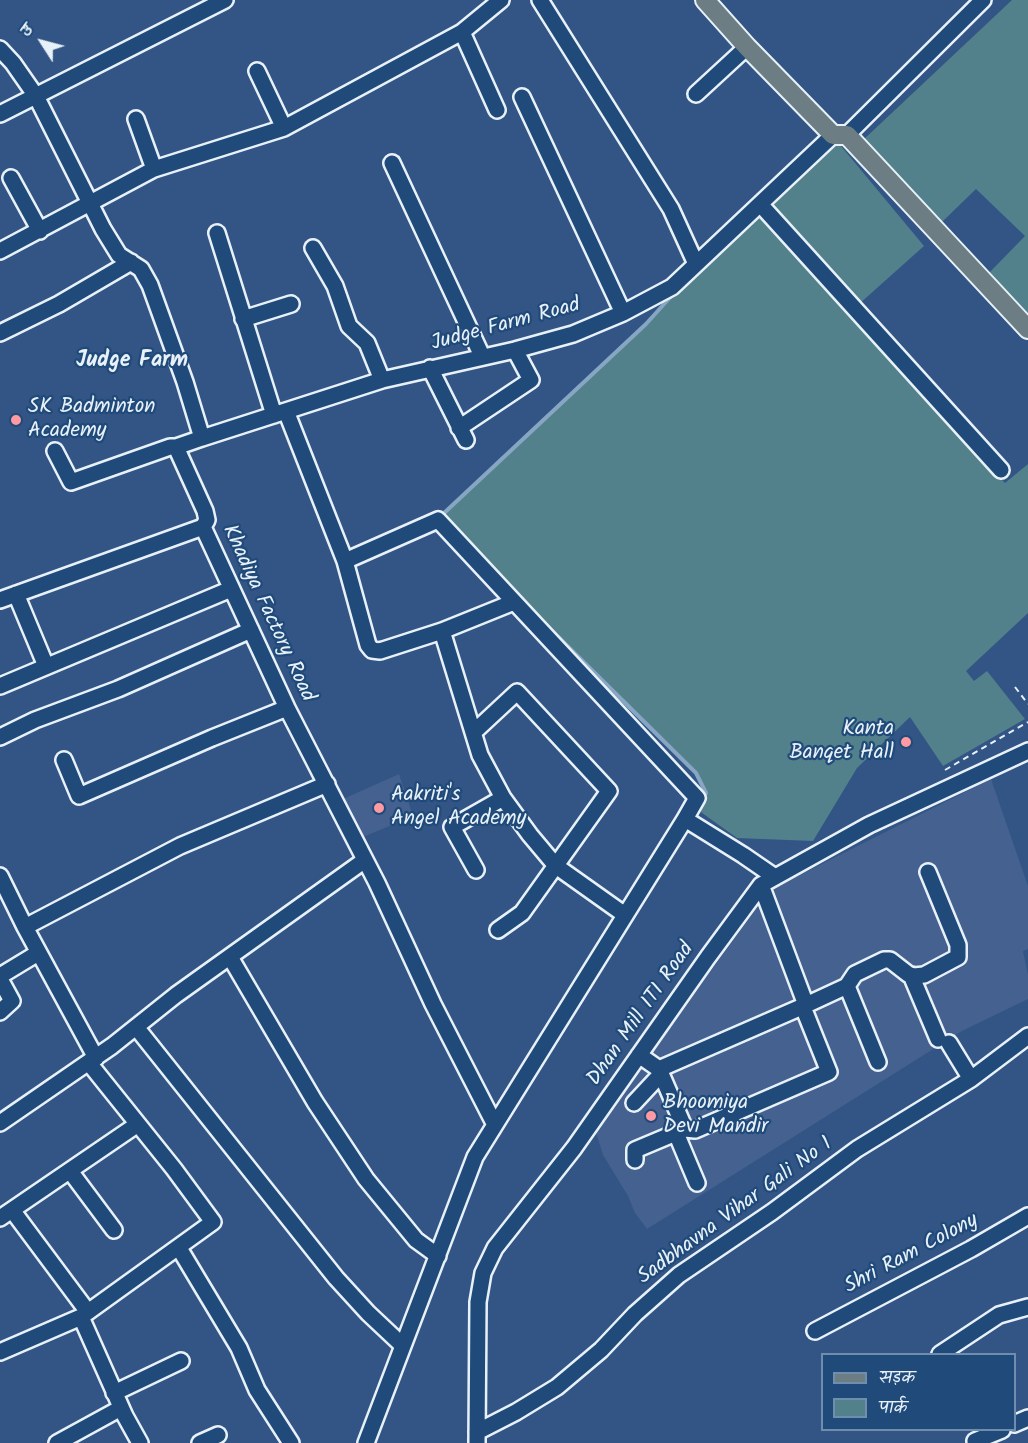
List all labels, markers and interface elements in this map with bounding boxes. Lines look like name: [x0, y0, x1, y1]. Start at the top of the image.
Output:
north arrow: [12, 12, 72, 72]
text: उ: [14, 20, 40, 43]
street label: Judge Farm Road: [429, 294, 583, 358]
district label: Judge Farm: [76, 349, 188, 375]
place label: SK Badminton Academy: [28, 395, 155, 445]
marker: SK Badminton Academy: [9, 413, 23, 427]
street label: Khadiya Factory Road: [215, 522, 319, 706]
place label: Kanta Banqet Hall: [789, 717, 894, 767]
marker: Kanta Banqet Hall: [899, 735, 913, 749]
place label: Aakriti's Angel Academy: [391, 783, 526, 833]
marker: Aakriti's Angel Academy: [372, 801, 386, 815]
street label: Dhan Mill ITI Road: [583, 938, 701, 1092]
place label: Bhoomiya Devi Mandir: [663, 1091, 768, 1141]
marker: Bhoomiya Devi Mandir: [644, 1109, 658, 1123]
street label: Sadbhavna Vihar Gali No 1: [634, 1133, 838, 1291]
street label: Shri Ram Colony: [841, 1209, 983, 1301]
legend: [821, 1353, 1016, 1431]
text: सड़क: [879, 1364, 915, 1393]
text: पार्क: [879, 1394, 908, 1423]

